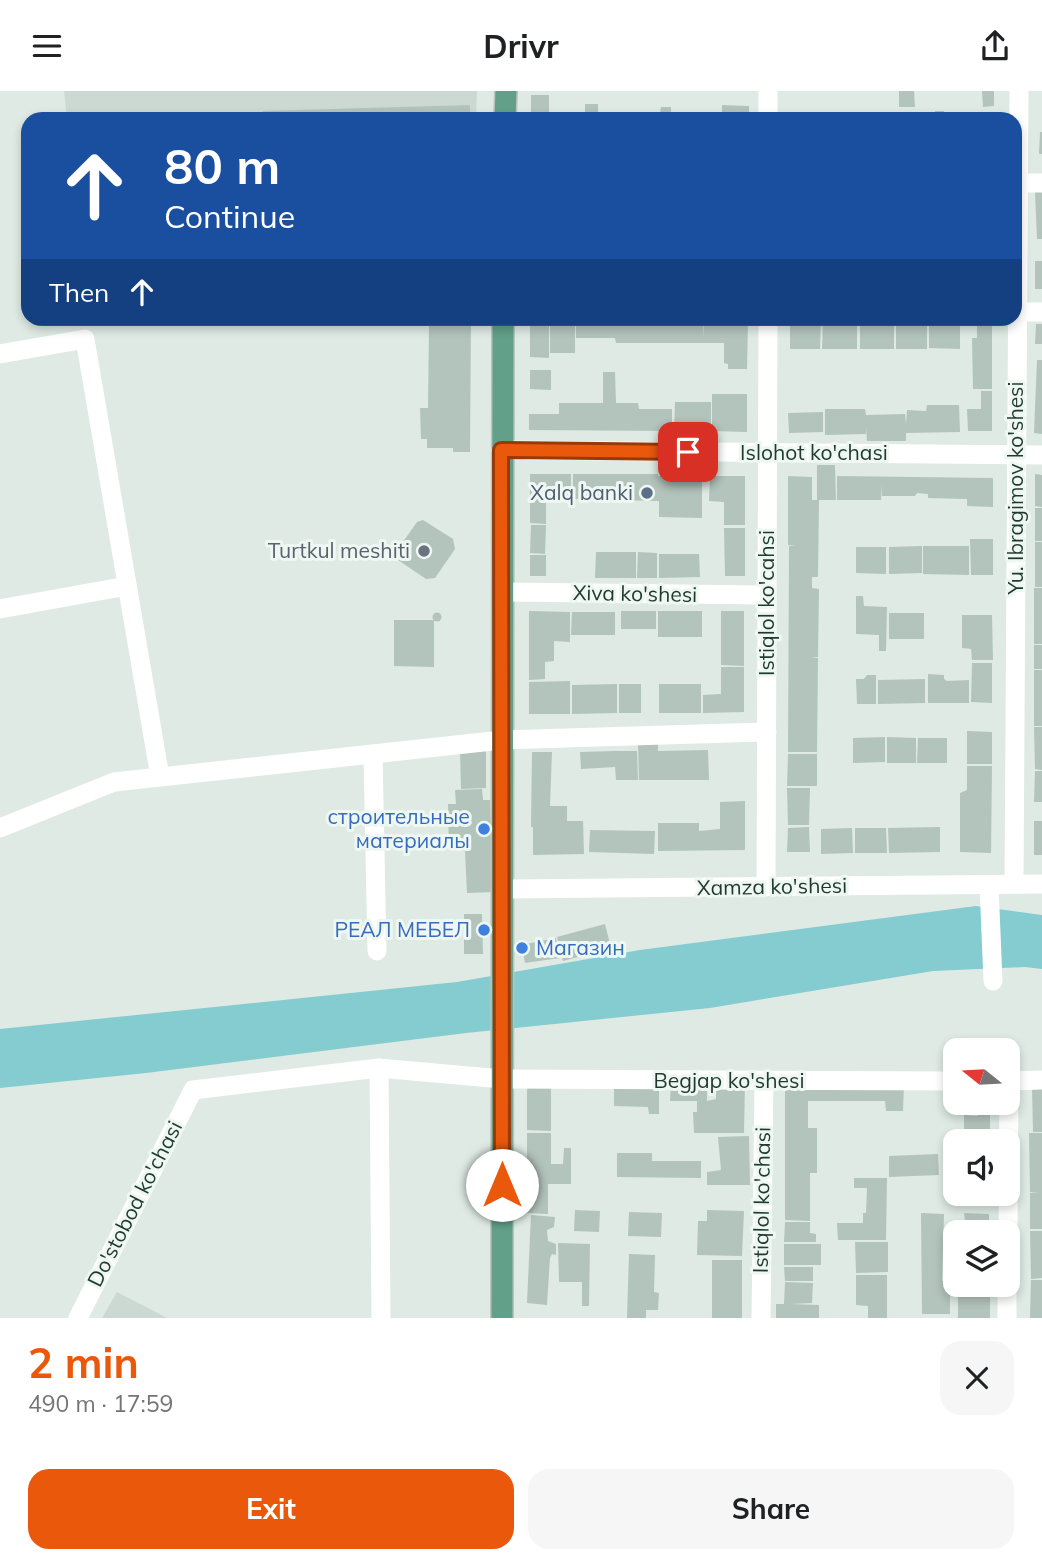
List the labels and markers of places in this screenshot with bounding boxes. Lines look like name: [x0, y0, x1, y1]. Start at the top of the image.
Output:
pin: [658, 422, 718, 482]
place label: Xalq banki: [530, 479, 633, 505]
marker: Xalq banki: [639, 485, 655, 501]
place label: Turtkul meshiti: [268, 537, 410, 563]
marker: Turtkul meshiti: [416, 543, 432, 559]
place label: строительные материалы: [328, 803, 470, 853]
marker: строительные материалы: [476, 821, 492, 837]
place label: РЕАЛ МЕБЕЛ: [334, 916, 470, 942]
marker: РЕАЛ МЕБЕЛ: [476, 922, 492, 938]
place label: Магазин: [536, 934, 625, 960]
marker: Магазин: [514, 940, 530, 956]

